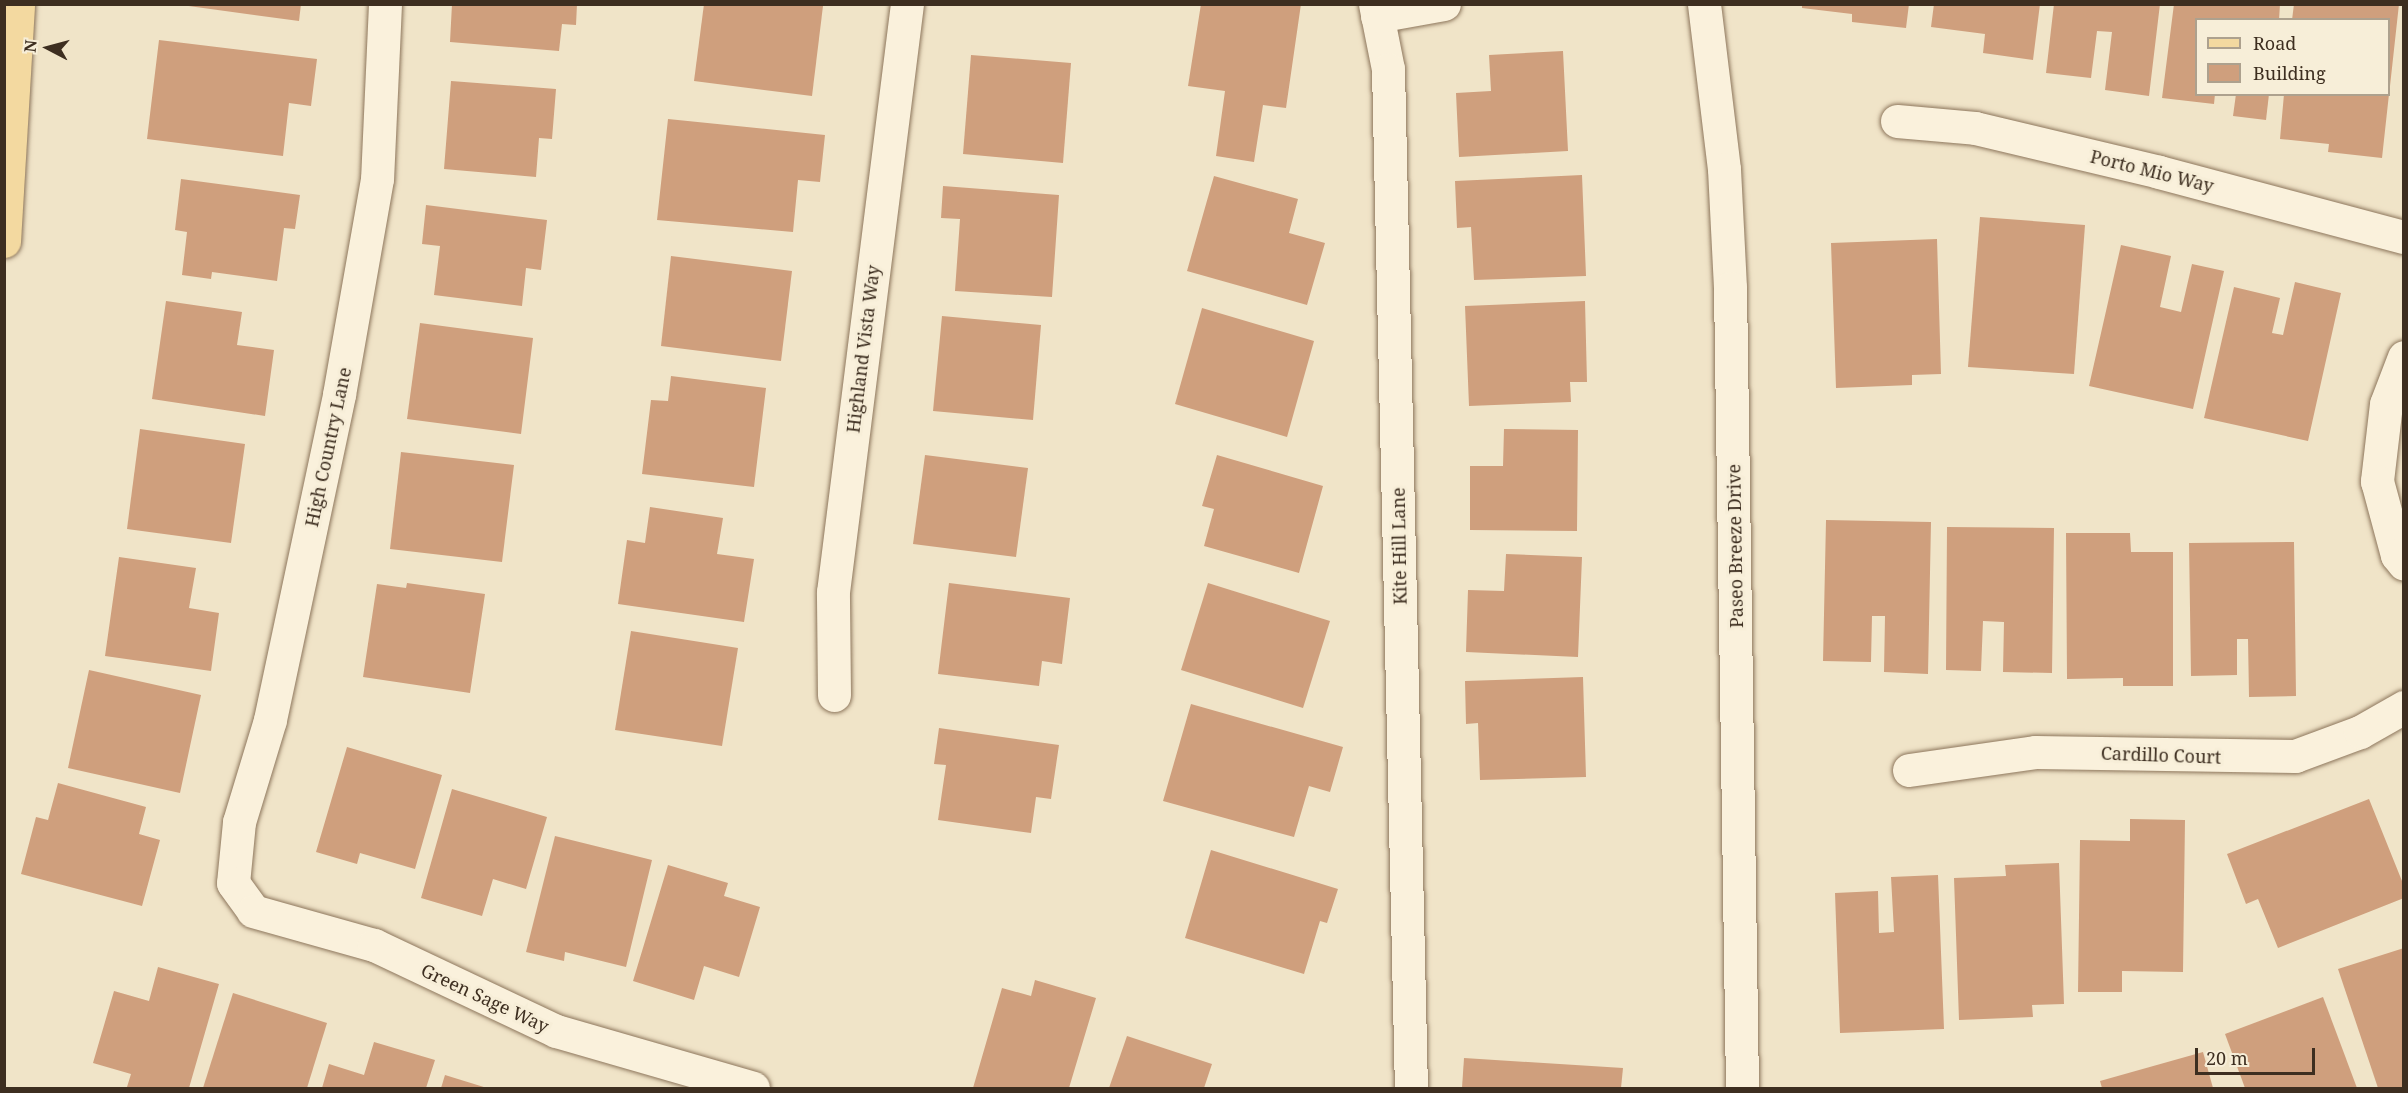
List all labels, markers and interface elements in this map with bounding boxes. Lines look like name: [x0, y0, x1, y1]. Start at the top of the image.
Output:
north arrow: [18, 18, 78, 78]
legend: [2195, 18, 2390, 96]
text: Road: [2253, 31, 2296, 55]
text: N: [18, 39, 42, 54]
text: Building: [2253, 61, 2326, 85]
street label: Porto Mio Way: [2088, 145, 2216, 197]
street label: Highland Vista Way: [842, 264, 884, 434]
street label: High Country Lane: [301, 365, 355, 529]
street label: Paseo Breeze Drive: [1723, 464, 1747, 628]
street label: Kite Hill Lane: [1387, 487, 1411, 605]
street label: Cardillo Court: [2100, 742, 2222, 768]
street label: Green Sage Way: [418, 959, 552, 1037]
scale bar: [2198, 1036, 2318, 1074]
text: 20 m: [2206, 1046, 2248, 1070]

